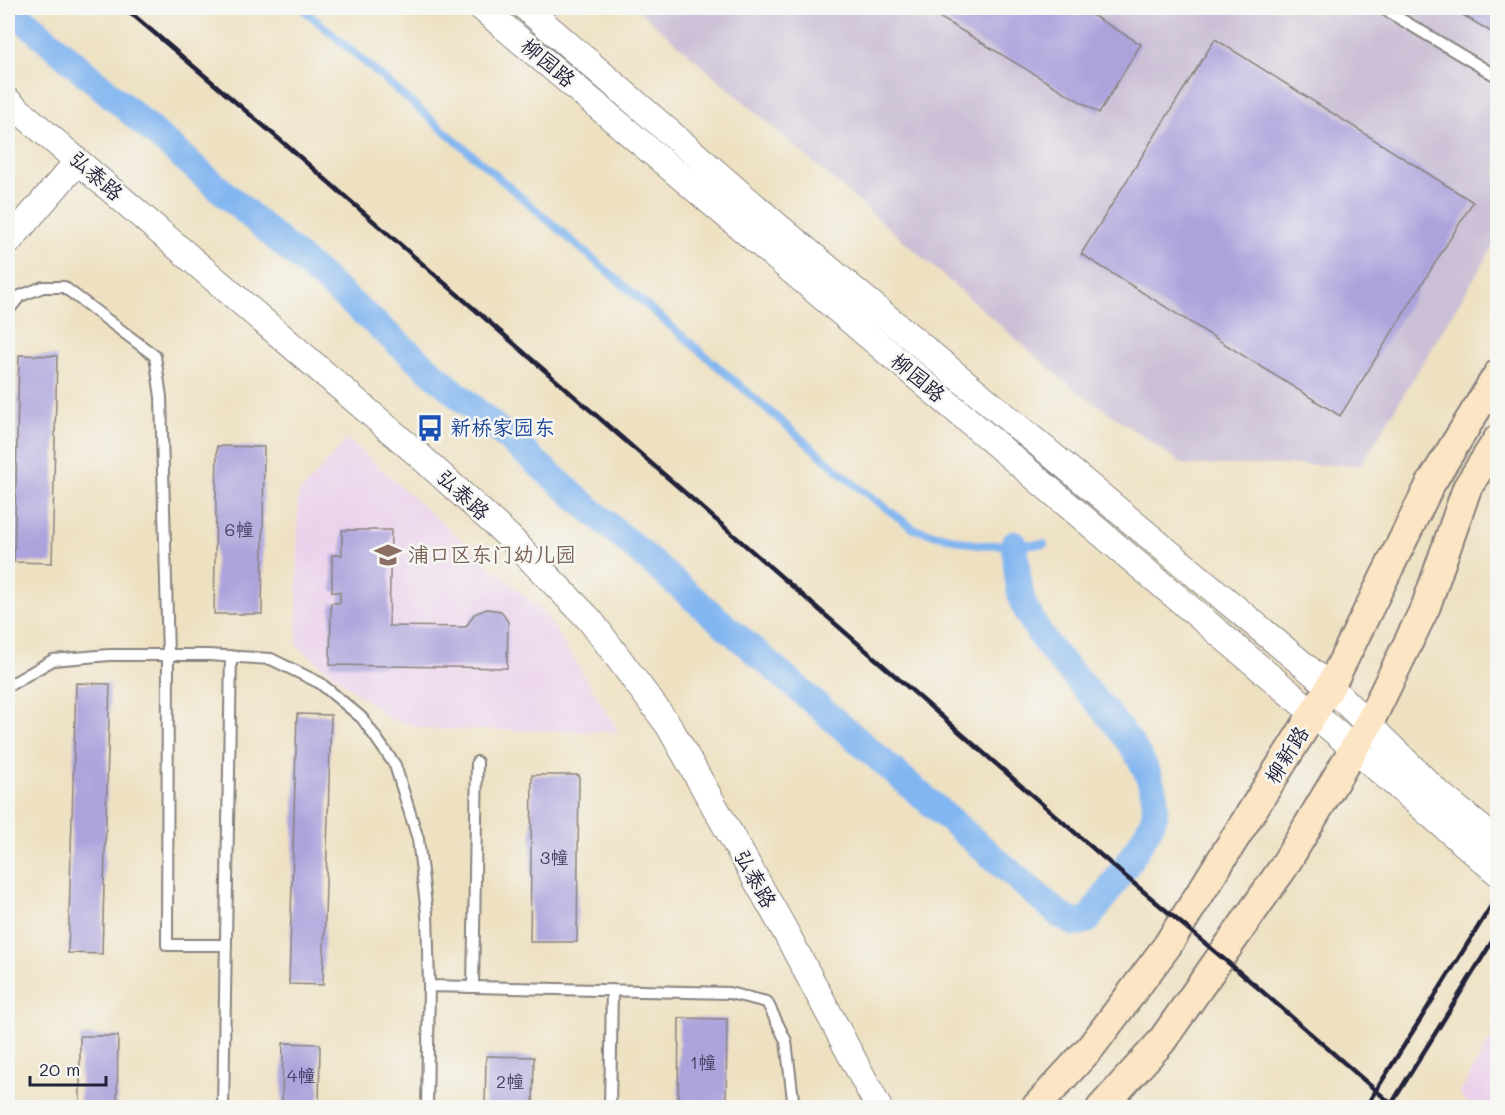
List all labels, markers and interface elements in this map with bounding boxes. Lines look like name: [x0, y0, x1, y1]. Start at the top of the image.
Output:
street label: 柳园路: [516, 31, 582, 92]
street label: 弘泰路: [64, 144, 130, 206]
street label: 柳园路: [886, 346, 952, 407]
bus stop icon: 新桥家园东: [415, 413, 445, 443]
place label: 新桥家园东: [450, 413, 555, 440]
street label: 弘泰路: [432, 463, 496, 525]
house number: 6幢: [225, 517, 253, 541]
school or university icon: 浦口区东门幼儿园: [373, 540, 403, 570]
place label: 浦口区东门幼儿园: [408, 540, 576, 567]
street label: 柳新路: [1258, 720, 1314, 788]
street label: 弘泰路: [729, 844, 783, 912]
house number: 3幢: [540, 845, 568, 869]
scale bar: [30, 1049, 106, 1087]
house number: 1幢: [690, 1050, 716, 1074]
text: 20 m: [39, 1057, 80, 1081]
house number: 4幢: [287, 1063, 315, 1087]
house number: 2幢: [496, 1069, 524, 1093]

